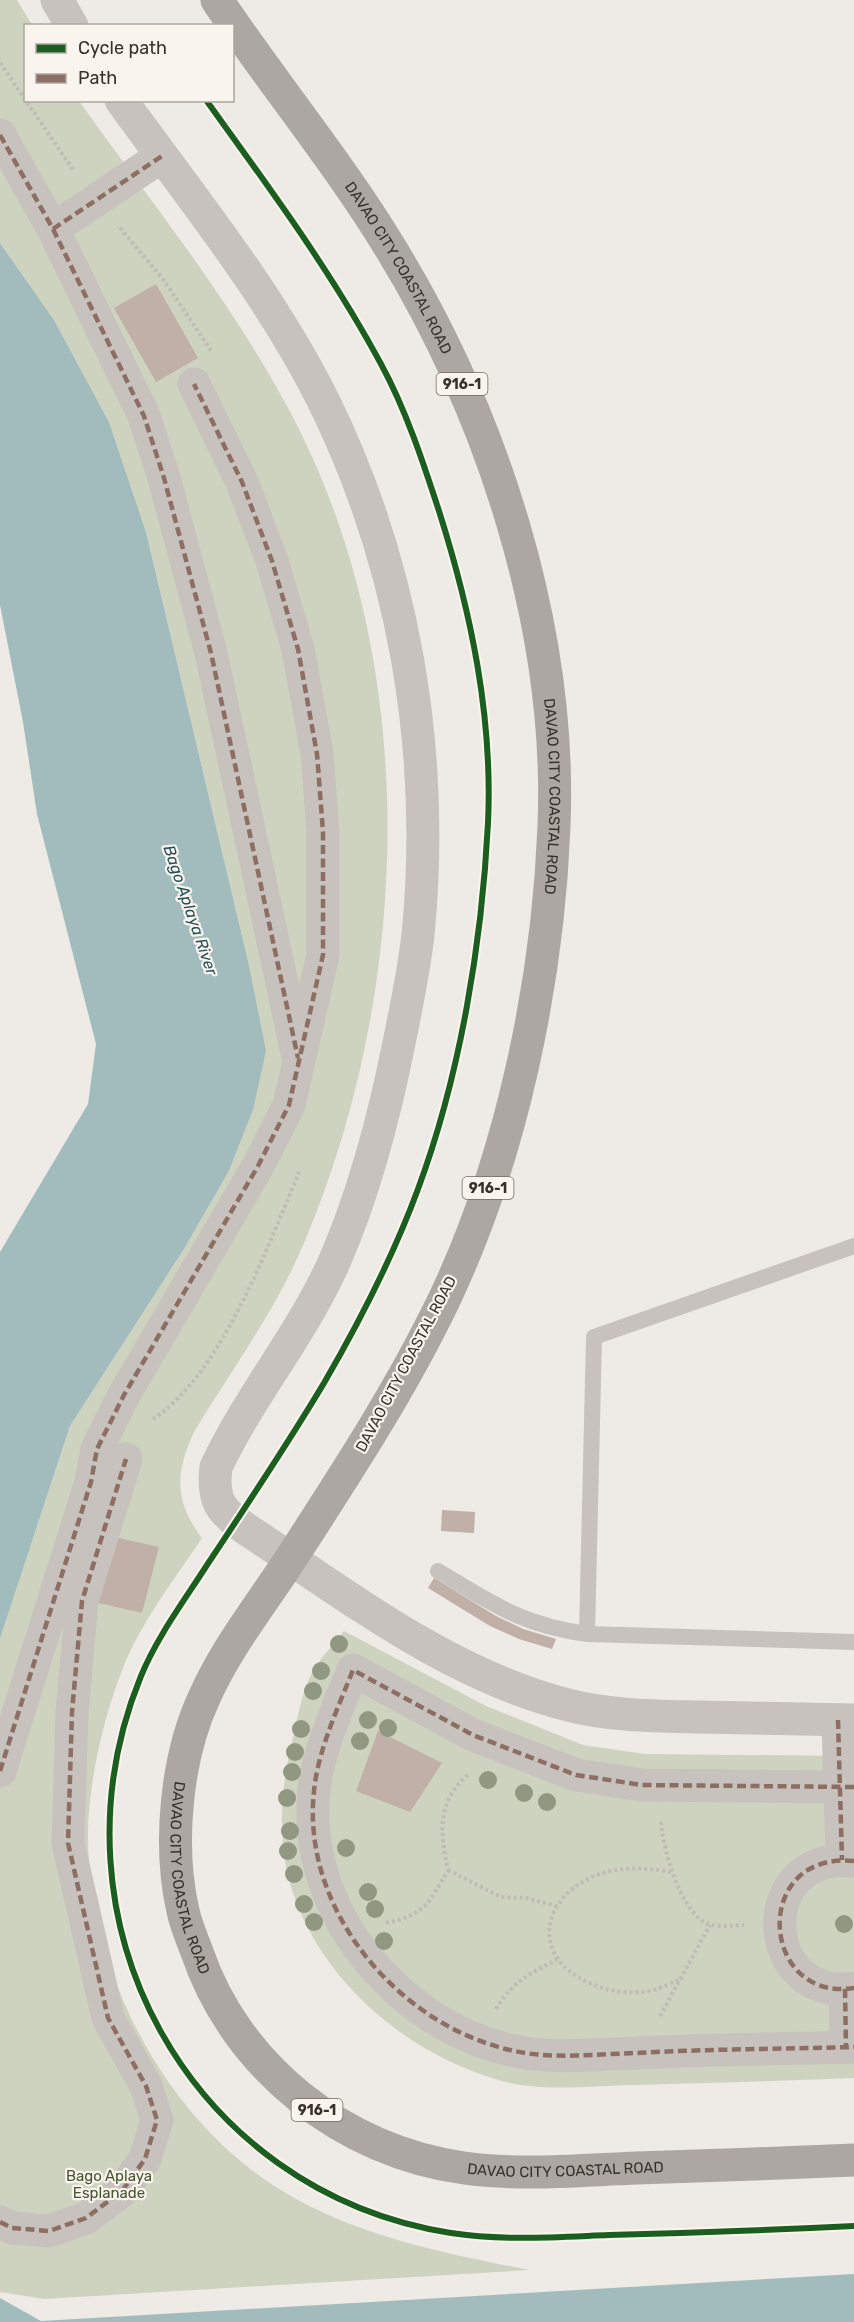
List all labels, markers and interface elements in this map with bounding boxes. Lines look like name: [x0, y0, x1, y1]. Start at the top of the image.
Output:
legend: [24, 24, 234, 102]
text: Cycle path: [78, 37, 167, 59]
text: Path: [78, 67, 117, 89]
street label: DAVAO CITY COASTAL ROAD: [341, 178, 456, 357]
road number: 916-1: [436, 373, 488, 395]
street label: DAVAO CITY COASTAL ROAD: [540, 697, 564, 895]
water label: Bago Aplaya River: [159, 843, 222, 978]
road number: 916-1: [462, 1177, 514, 1199]
street label: DAVAO CITY COASTAL ROAD: [352, 1273, 460, 1455]
street label: DAVAO CITY COASTAL ROAD: [167, 1780, 214, 1977]
road number: 916-1: [292, 2099, 342, 2121]
street label: DAVAO CITY COASTAL ROAD: [466, 2158, 664, 2181]
park label: Bago Aplaya Esplanade: [66, 2167, 152, 2202]

